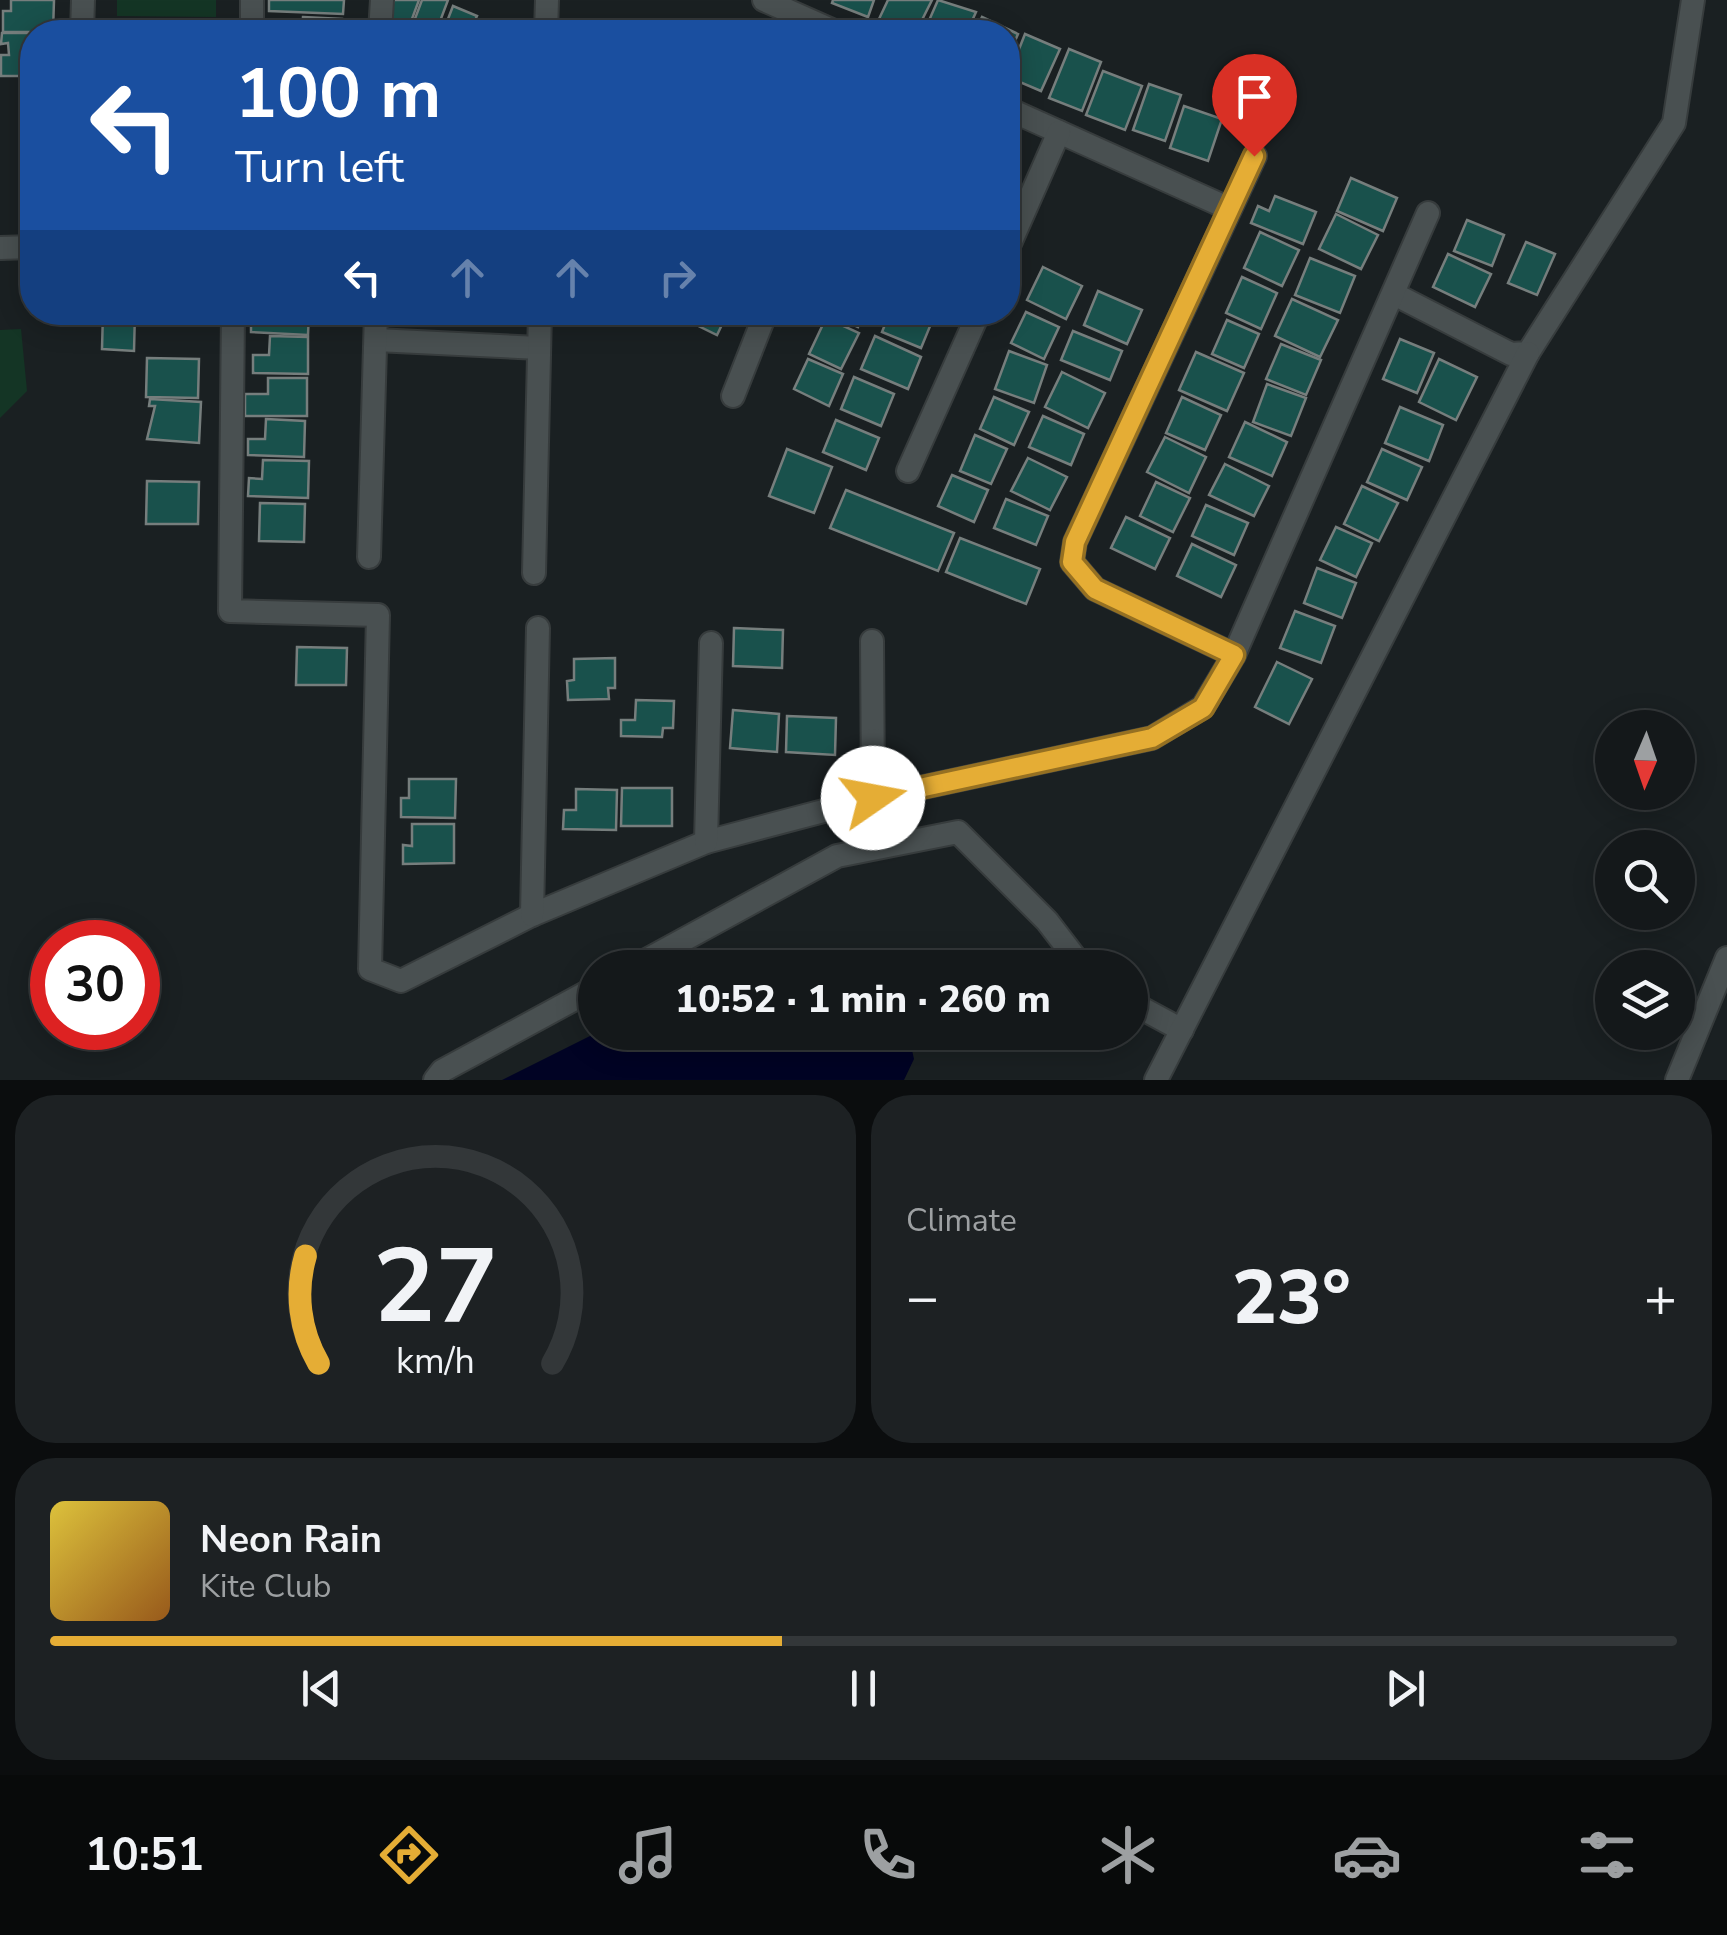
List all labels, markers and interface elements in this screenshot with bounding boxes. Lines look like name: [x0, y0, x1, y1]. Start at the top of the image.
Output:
text: 100 m: [235, 46, 441, 142]
pin: [1212, 54, 1297, 157]
icon: left: [70, 60, 200, 190]
icon: arrive: [1227, 69, 1282, 124]
text: Turn left: [235, 137, 404, 198]
icon: left: [335, 250, 390, 305]
icon: ahead: [440, 250, 495, 305]
icon: ahead: [545, 250, 600, 305]
icon: right: [650, 250, 705, 305]
north arrow: [1595, 710, 1695, 810]
map controls: [1595, 710, 1695, 1050]
position arrow: [821, 746, 925, 850]
button: search: [1595, 830, 1695, 930]
speed limit sign: 30: [30, 920, 160, 1050]
button: layers: [1595, 950, 1695, 1050]
text: 10:52 · 1 min · 260 m: [675, 974, 1051, 1025]
text: Climate: [906, 1199, 1017, 1242]
text: 27: [373, 1216, 498, 1358]
text: 23°: [1232, 1247, 1351, 1349]
text: −: [906, 1260, 939, 1335]
text: +: [1644, 1260, 1677, 1335]
text: km/h: [396, 1337, 475, 1386]
text: Neon Rain: [200, 1514, 382, 1565]
text: Kite Club: [200, 1565, 331, 1608]
icon: previous: [294, 1661, 349, 1716]
icon: pause: [836, 1661, 891, 1716]
icon: next: [1378, 1661, 1433, 1716]
icon: directions: [374, 1820, 444, 1890]
icon: music: [613, 1820, 683, 1890]
icon: phone: [853, 1820, 923, 1890]
icon: climate: [1093, 1820, 1163, 1890]
icon: car: [1332, 1820, 1402, 1890]
icon: filters: [1572, 1820, 1642, 1890]
text: 10:51: [85, 1825, 204, 1886]

